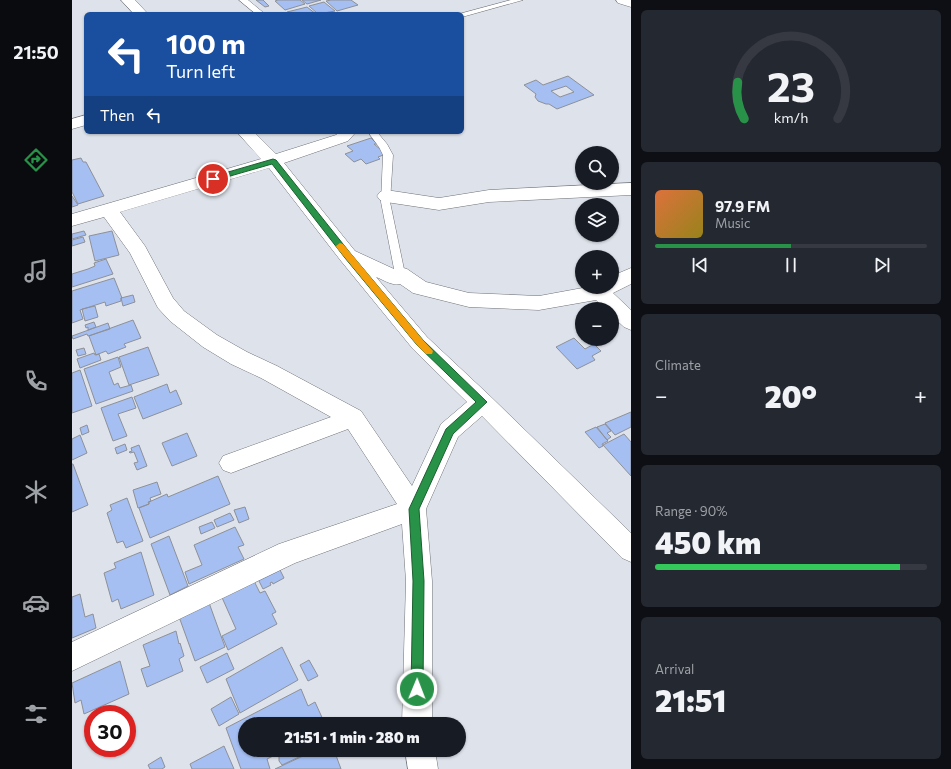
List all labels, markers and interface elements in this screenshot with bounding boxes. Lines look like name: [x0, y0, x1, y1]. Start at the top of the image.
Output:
text: 100 m: [166, 26, 246, 60]
icon: left: [100, 28, 152, 80]
text: 21:50: [13, 41, 59, 63]
text: Turn left: [166, 60, 235, 82]
text: 23: [767, 60, 815, 111]
icon: left: [143, 104, 165, 126]
text: Then: [100, 106, 135, 124]
text: km/h: [774, 107, 808, 125]
icon: directions: [22, 146, 50, 174]
map controls: [575, 146, 619, 346]
button: search: [575, 146, 619, 190]
pin: [196, 162, 230, 196]
icon: arrive: [202, 168, 224, 190]
text: 97.9 FM: [715, 197, 770, 215]
button: layers: [575, 198, 619, 242]
text: Music: [715, 215, 750, 231]
button: +: [575, 250, 619, 294]
icon: previous: [689, 254, 711, 276]
icon: pause: [780, 254, 802, 276]
icon: next: [871, 254, 893, 276]
icon: music: [22, 257, 50, 285]
button: −: [575, 302, 619, 346]
text: Climate: [655, 357, 701, 373]
icon: phone: [22, 367, 50, 395]
text: 20°: [764, 377, 817, 414]
text: −: [655, 382, 668, 409]
text: +: [914, 382, 927, 409]
icon: climate: [22, 478, 50, 506]
text: Range · 90%: [655, 503, 728, 519]
text: 450 km: [655, 523, 761, 560]
icon: car: [22, 589, 50, 617]
text: Arrival: [655, 661, 694, 677]
position arrow: [396, 668, 438, 710]
text: 21:51: [655, 681, 726, 718]
icon: filters: [22, 700, 50, 728]
speed limit sign: 30: [84, 705, 136, 757]
text: 21:51 · 1 min · 280 m: [284, 728, 420, 746]

